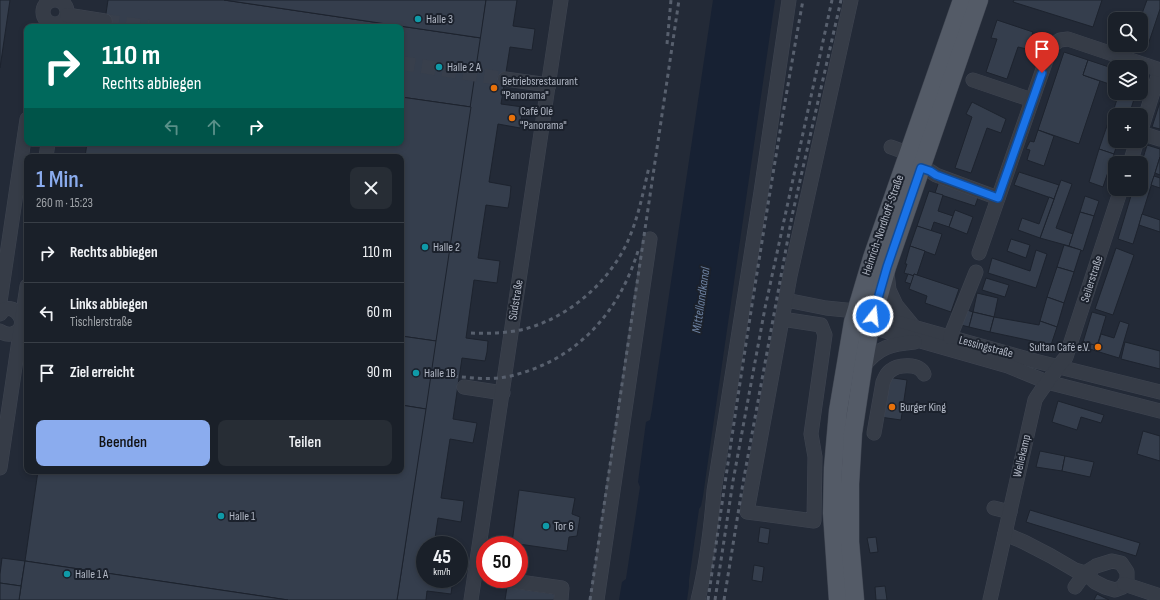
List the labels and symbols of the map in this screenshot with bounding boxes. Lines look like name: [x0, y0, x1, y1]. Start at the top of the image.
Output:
place label: Halle 3: [426, 12, 453, 27]
marker: Halle 3: [413, 14, 423, 24]
pin: [1025, 32, 1059, 73]
place label: Halle 2 A: [447, 60, 482, 75]
marker: Halle 2 A: [434, 62, 444, 72]
place label: Betriebsrestaurant "Panorama": [502, 74, 578, 103]
marker: Betriebsrestaurant "Panorama": [489, 83, 499, 93]
place label: Café Olé "Panorama": [520, 104, 567, 133]
marker: Café Olé "Panorama": [507, 113, 517, 123]
street label: Heinrich-Nordhoff-Straße: [859, 173, 907, 277]
place label: Halle 2: [433, 240, 460, 255]
marker: Halle 2: [420, 242, 430, 252]
street label: Seilerstraße: [1077, 254, 1107, 304]
water label: Mittellandkanal: [688, 265, 714, 334]
street label: Südstraße: [505, 278, 527, 321]
position arrow: [852, 295, 894, 337]
street label: Lessingstraße: [957, 333, 1015, 361]
place label: Sultan Café e.V.: [1029, 340, 1090, 355]
marker: Sultan Café e.V.: [1093, 342, 1103, 352]
place label: Halle 1B: [424, 366, 456, 381]
marker: Halle 1B: [411, 368, 421, 378]
place label: Burger King: [900, 400, 946, 415]
marker: Burger King: [887, 402, 897, 412]
street label: Wellekamp: [1010, 433, 1034, 479]
place label: Halle 1: [229, 509, 256, 524]
marker: Halle 1: [216, 511, 226, 521]
place label: Tor 6: [554, 519, 574, 534]
marker: Tor 6: [541, 521, 551, 531]
speed limit sign: 50: [476, 536, 528, 588]
place label: Halle 1 A: [75, 567, 109, 582]
marker: Halle 1 A: [62, 569, 72, 579]

